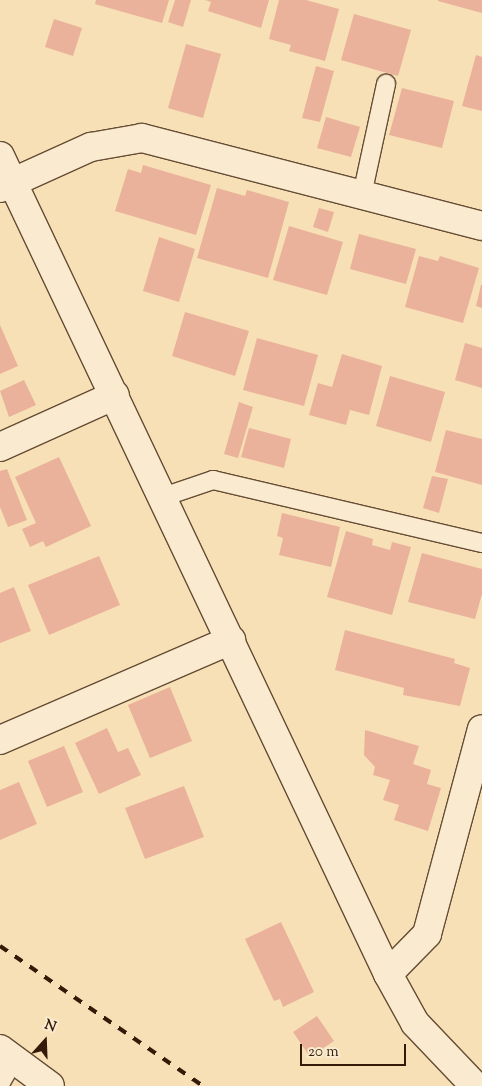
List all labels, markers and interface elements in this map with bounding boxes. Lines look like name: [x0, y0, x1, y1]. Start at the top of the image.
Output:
north arrow: [20, 1016, 70, 1066]
text: N: [41, 1016, 59, 1038]
scale bar: [302, 1034, 408, 1066]
text: 20 m: [308, 1042, 339, 1063]

